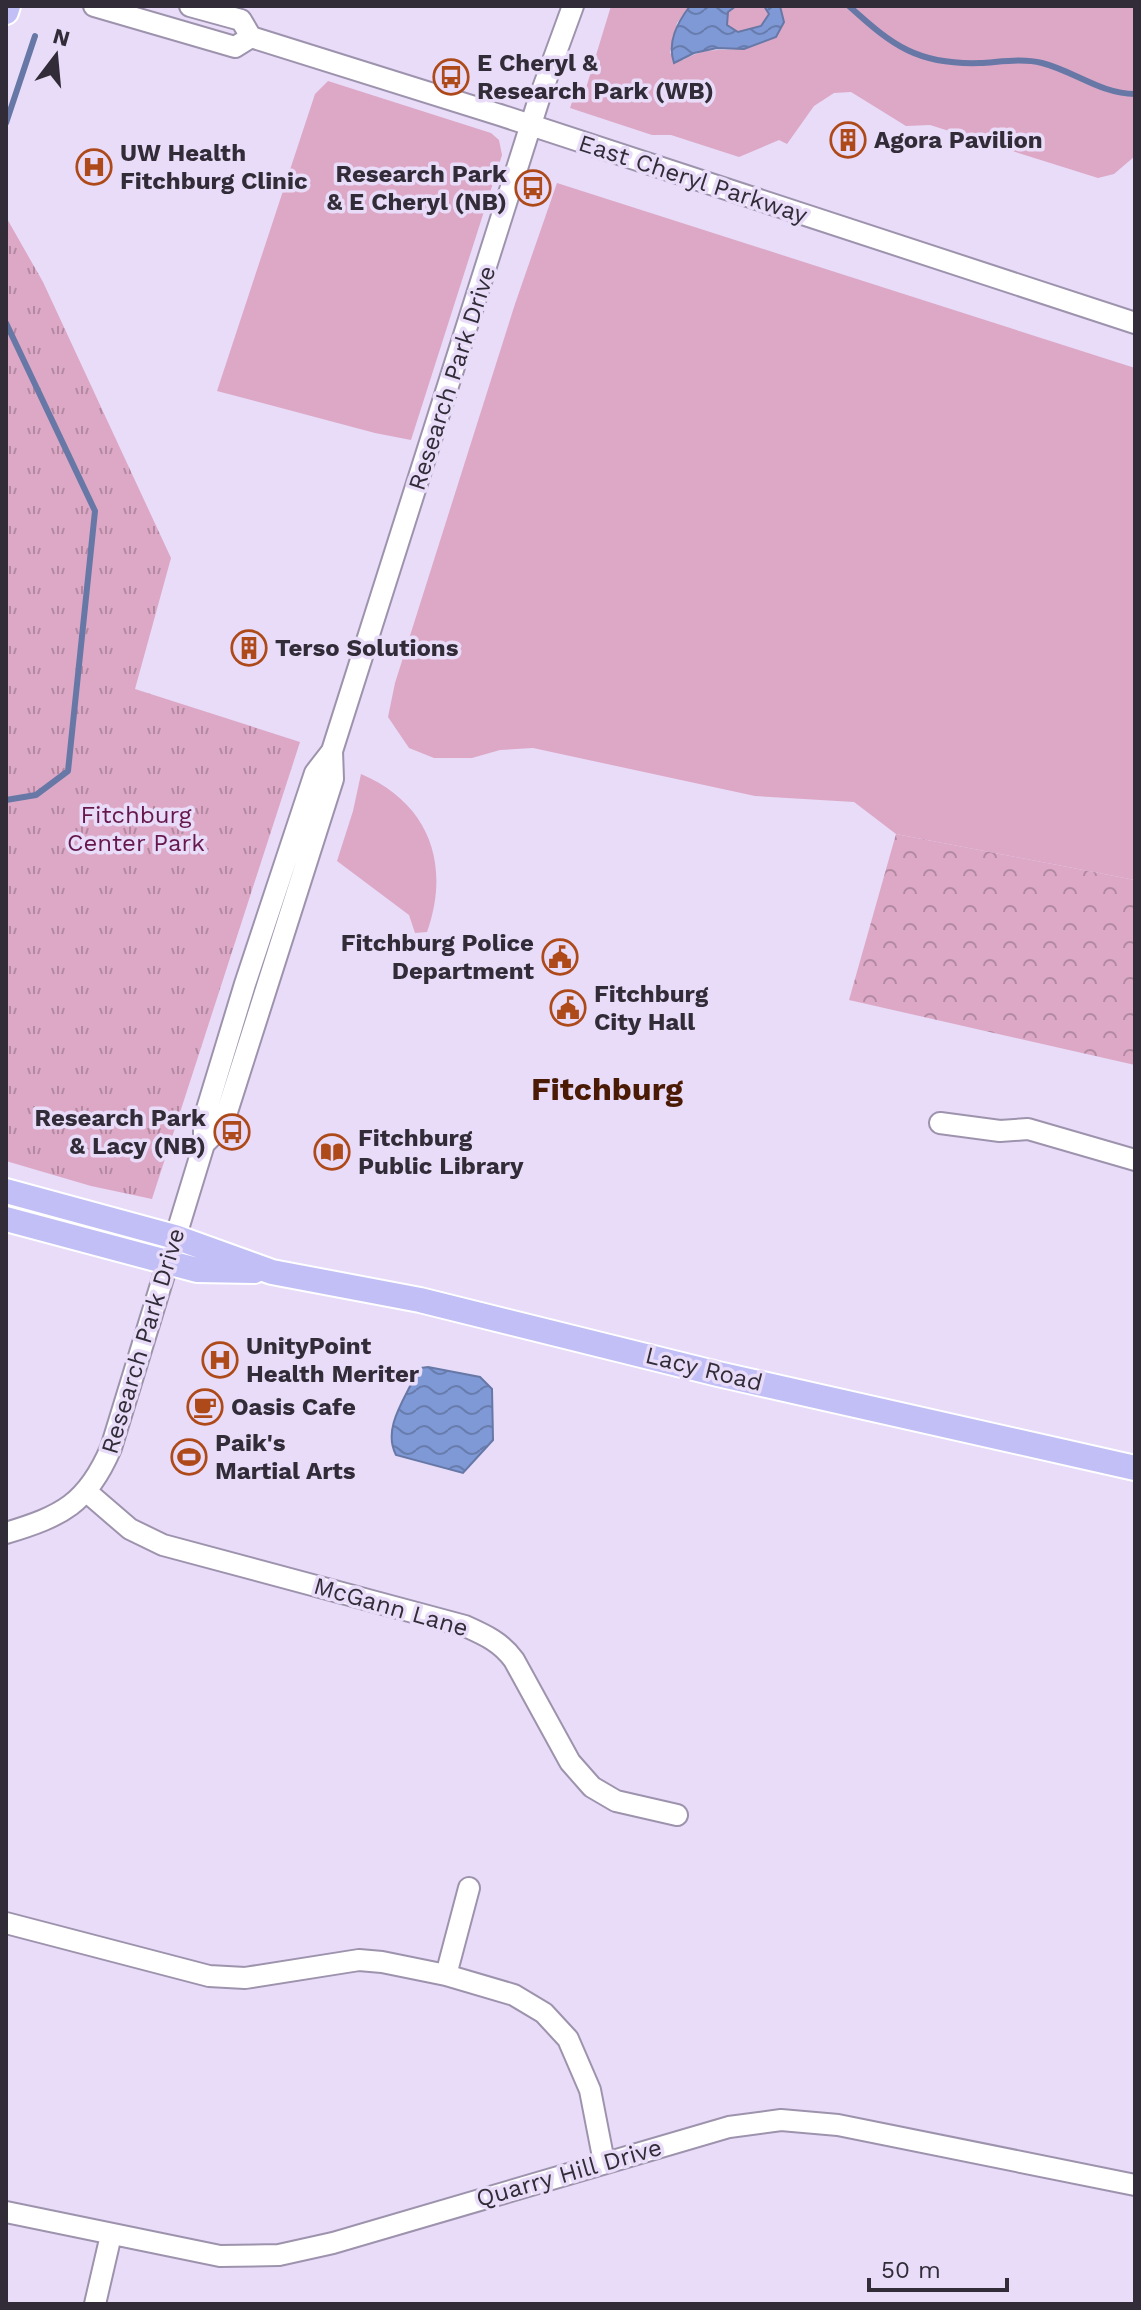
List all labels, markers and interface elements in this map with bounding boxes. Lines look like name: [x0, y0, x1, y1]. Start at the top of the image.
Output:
north arrow: [16, 16, 96, 96]
text: N: [50, 23, 73, 52]
place label: E Cheryl & Research Park (WB): [477, 49, 714, 105]
bus stop icon: E Cheryl & Research Park (WB): [432, 58, 470, 96]
building icon: Agora Pavilion: [829, 121, 867, 159]
place label: Agora Pavilion: [874, 126, 1043, 154]
street label: East Cheryl Parkway: [575, 129, 811, 229]
place label: UW Health Fitchburg Clinic: [120, 139, 308, 195]
hospital icon: UW Health Fitchburg Clinic: [75, 148, 113, 186]
place label: Research Park & E Cheryl (NB): [327, 160, 507, 216]
bus stop icon: Research Park & E Cheryl (NB): [514, 169, 552, 207]
street label: Research Park Drive: [402, 262, 502, 494]
building icon: Terso Solutions: [230, 629, 268, 667]
place label: Terso Solutions: [275, 634, 459, 662]
park label: Fitchburg Center Park: [67, 801, 205, 857]
place label: Fitchburg Police Department: [341, 929, 535, 985]
public building icon: Fitchburg Police Department: [541, 938, 579, 976]
place label: Fitchburg City Hall: [594, 980, 709, 1036]
public building icon: Fitchburg City Hall: [549, 989, 587, 1027]
district label: Fitchburg: [531, 1070, 683, 1108]
place label: Research Park & Lacy (NB): [35, 1104, 206, 1160]
bus stop icon: Research Park & Lacy (NB): [213, 1113, 251, 1151]
place label: Fitchburg Public Library: [358, 1124, 524, 1180]
library icon: Fitchburg Public Library: [313, 1133, 351, 1171]
street label: Research Park Drive: [95, 1225, 191, 1457]
place label: UnityPoint Health Meriter: [246, 1332, 420, 1388]
hospital icon: UnityPoint Health Meriter: [201, 1341, 239, 1379]
street label: Lacy Road: [643, 1341, 765, 1397]
cafe icon: Oasis Cafe: [186, 1388, 224, 1426]
place label: Oasis Cafe: [231, 1393, 356, 1421]
place label: Paik's Martial Arts: [215, 1429, 356, 1485]
sports icon: Paik's Martial Arts: [170, 1438, 208, 1476]
street label: McGann Lane: [311, 1572, 471, 1642]
street label: Quarry Hill Drive: [473, 2133, 665, 2213]
scale bar: [869, 2242, 1007, 2292]
text: 50 m: [881, 2256, 941, 2284]

